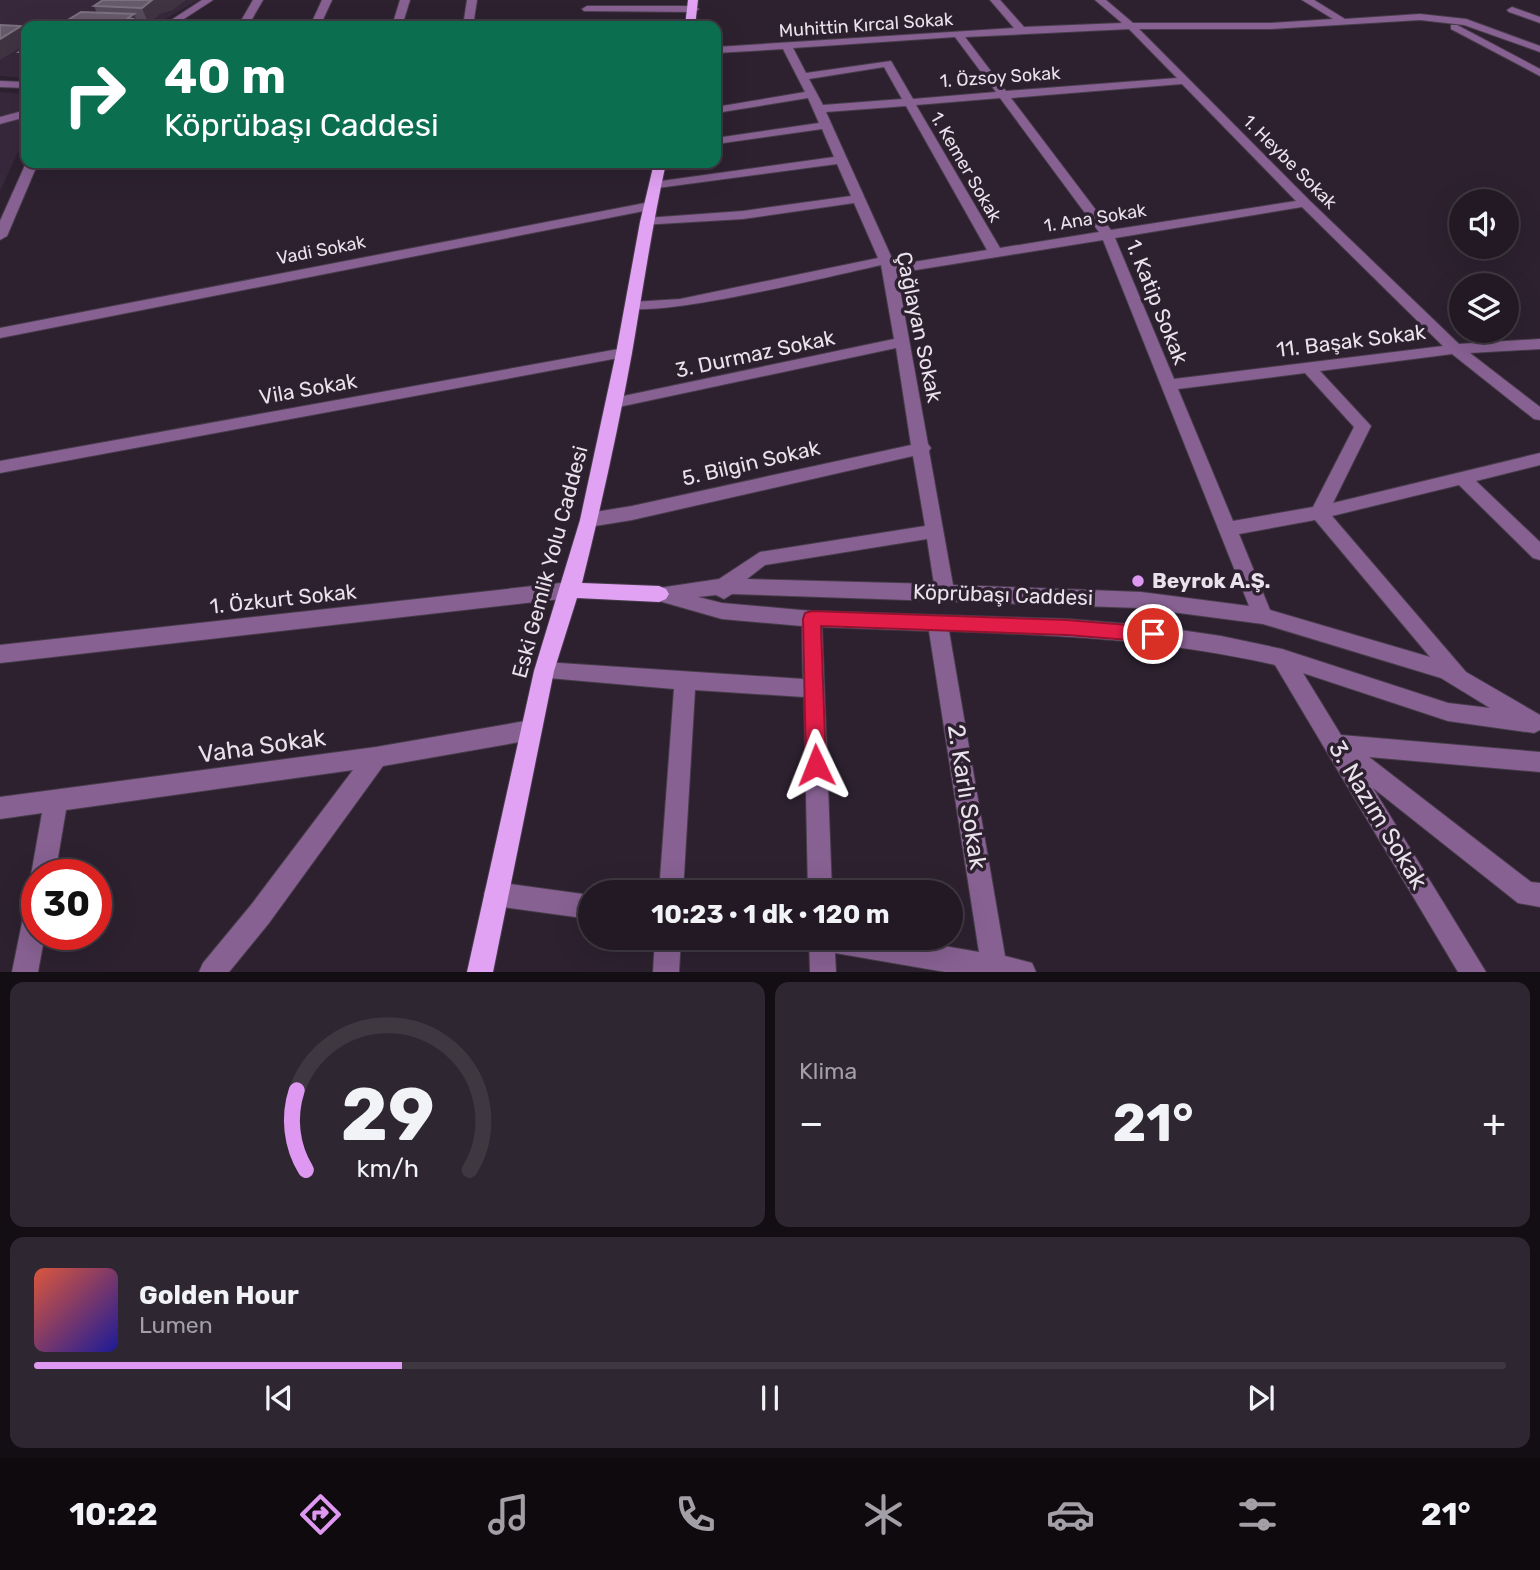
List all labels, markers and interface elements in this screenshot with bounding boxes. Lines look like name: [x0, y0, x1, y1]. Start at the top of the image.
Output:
street label: Muhittin Kırcal Sokak: [778, 8, 955, 42]
text: 40 m: [164, 47, 286, 105]
icon: right: [49, 49, 140, 140]
street label: 1. Özsoy Sokak: [939, 62, 1062, 92]
text: Köprübaşı Caddesi: [164, 106, 439, 144]
street label: 1. Kemer Sokak: [926, 108, 1007, 227]
street label: 1. Heybe Sokak: [1238, 110, 1342, 214]
map controls: [1449, 189, 1519, 343]
button: sound: [1449, 189, 1519, 259]
street label: 1. Ana Sokak: [1042, 199, 1148, 237]
street label: Vadi Sokak: [275, 230, 368, 269]
street label: 1. Katip Sokak: [1121, 236, 1194, 368]
street label: Çağlayan Sokak: [891, 249, 948, 405]
button: layers: [1449, 273, 1519, 343]
street label: 11. Başak Sokak: [1275, 319, 1427, 362]
street label: 3. Durmaz Sokak: [673, 324, 837, 383]
street label: Vila Sokak: [257, 368, 359, 409]
street label: 5. Bilgin Sokak: [680, 434, 822, 491]
street label: Eski Gemlik Yolu Caddesi: [506, 443, 593, 681]
place label: Beyrok A.Ş.: [1152, 568, 1271, 593]
marker: Beyrok A.Ş.: [1130, 573, 1146, 589]
street label: 1. Özkurt Sokak: [208, 578, 358, 619]
street label: Köprübaşı Caddesi: [912, 579, 1094, 610]
pin: [1123, 604, 1183, 664]
icon: arrive: [1134, 615, 1172, 653]
street label: 2. Karlı Sokak: [942, 722, 992, 872]
street label: Vaha Sokak: [197, 723, 328, 769]
position arrow: [779, 728, 853, 802]
street label: 3. Nazım Sokak: [1323, 736, 1434, 895]
speed limit sign: 30: [21, 859, 112, 950]
text: 10:23 · 1 dk · 120 m: [651, 899, 890, 930]
text: Klima: [799, 1057, 857, 1085]
text: 29: [341, 1073, 434, 1159]
text: 21°: [1113, 1092, 1194, 1154]
text: −: [799, 1100, 824, 1146]
text: +: [1482, 1100, 1506, 1146]
text: km/h: [356, 1154, 419, 1183]
text: Golden Hour: [139, 1280, 299, 1311]
text: Lumen: [139, 1311, 213, 1339]
icon: previous: [260, 1379, 298, 1417]
icon: pause: [751, 1379, 789, 1417]
icon: next: [1242, 1379, 1280, 1417]
icon: directions: [296, 1490, 345, 1539]
icon: music: [484, 1490, 533, 1539]
icon: phone: [671, 1490, 720, 1539]
icon: climate: [859, 1490, 908, 1539]
icon: car: [1046, 1490, 1095, 1539]
icon: filters: [1233, 1490, 1282, 1539]
text: 10:22: [69, 1495, 158, 1533]
text: 21°: [1421, 1495, 1471, 1533]

